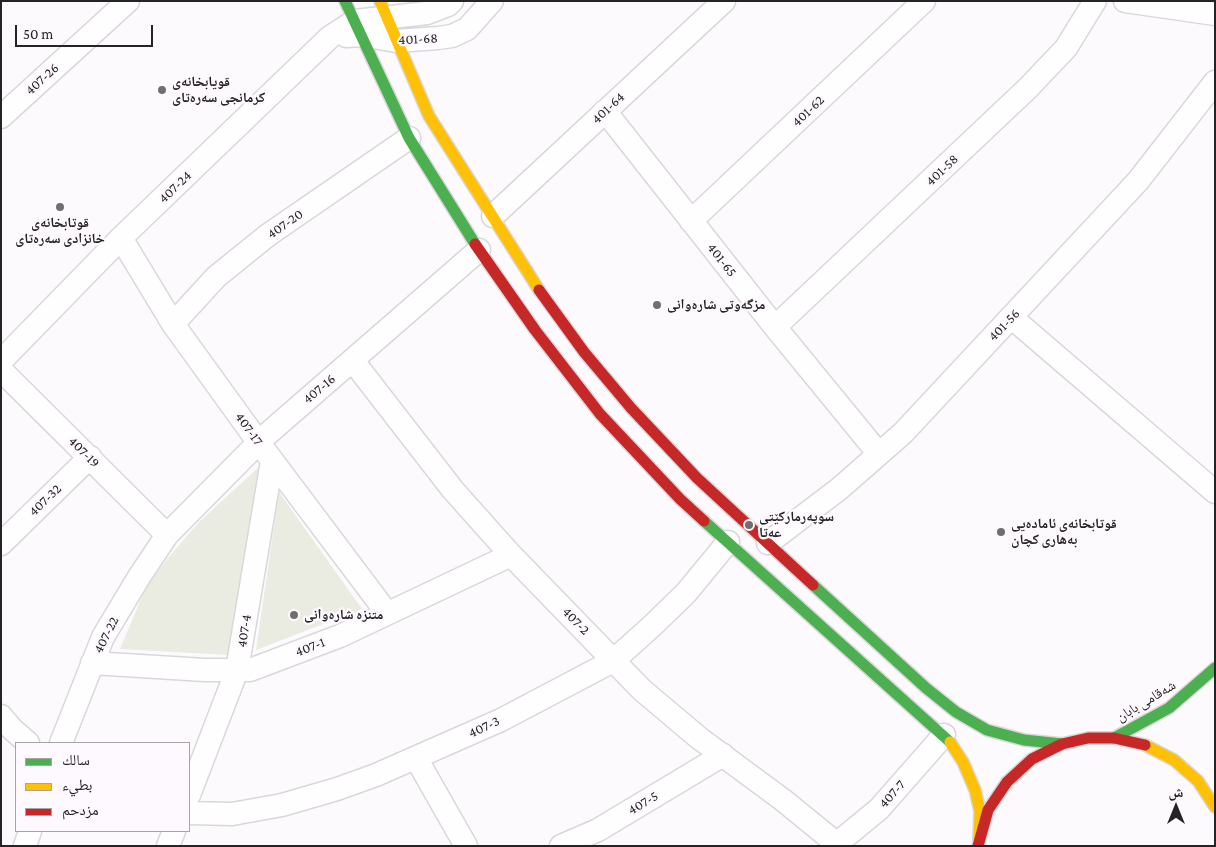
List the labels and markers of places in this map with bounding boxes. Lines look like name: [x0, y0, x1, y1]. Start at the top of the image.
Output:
place label: قویابخانەی کرمانجی سەرەتای: [172, 74, 265, 106]
marker: قویابخانەی کرمانجی سەرەتای: [156, 84, 168, 96]
marker: قوتابخانەی خانزادی سەرەتای: [54, 201, 66, 213]
place label: قوتابخانەی خانزادی سەرەتای: [15, 215, 105, 248]
place label: مزگەوتی شارەوانی: [667, 297, 765, 313]
marker: مزگەوتی شارەوانی: [651, 299, 663, 311]
place label: سوپەرمارکێتی عەتا: [759, 509, 834, 542]
place label: قوتابخانەی ئامادەیی بەهاری کچان: [1011, 516, 1117, 548]
marker: سوپەرمارکێتی عەتا: [743, 519, 755, 531]
marker: قوتابخانەی ئامادەیی بەهاری کچان: [995, 526, 1007, 538]
place label: متنزه شارەوانی: [304, 607, 383, 623]
marker: متنزه شارەوانی: [288, 609, 300, 621]

